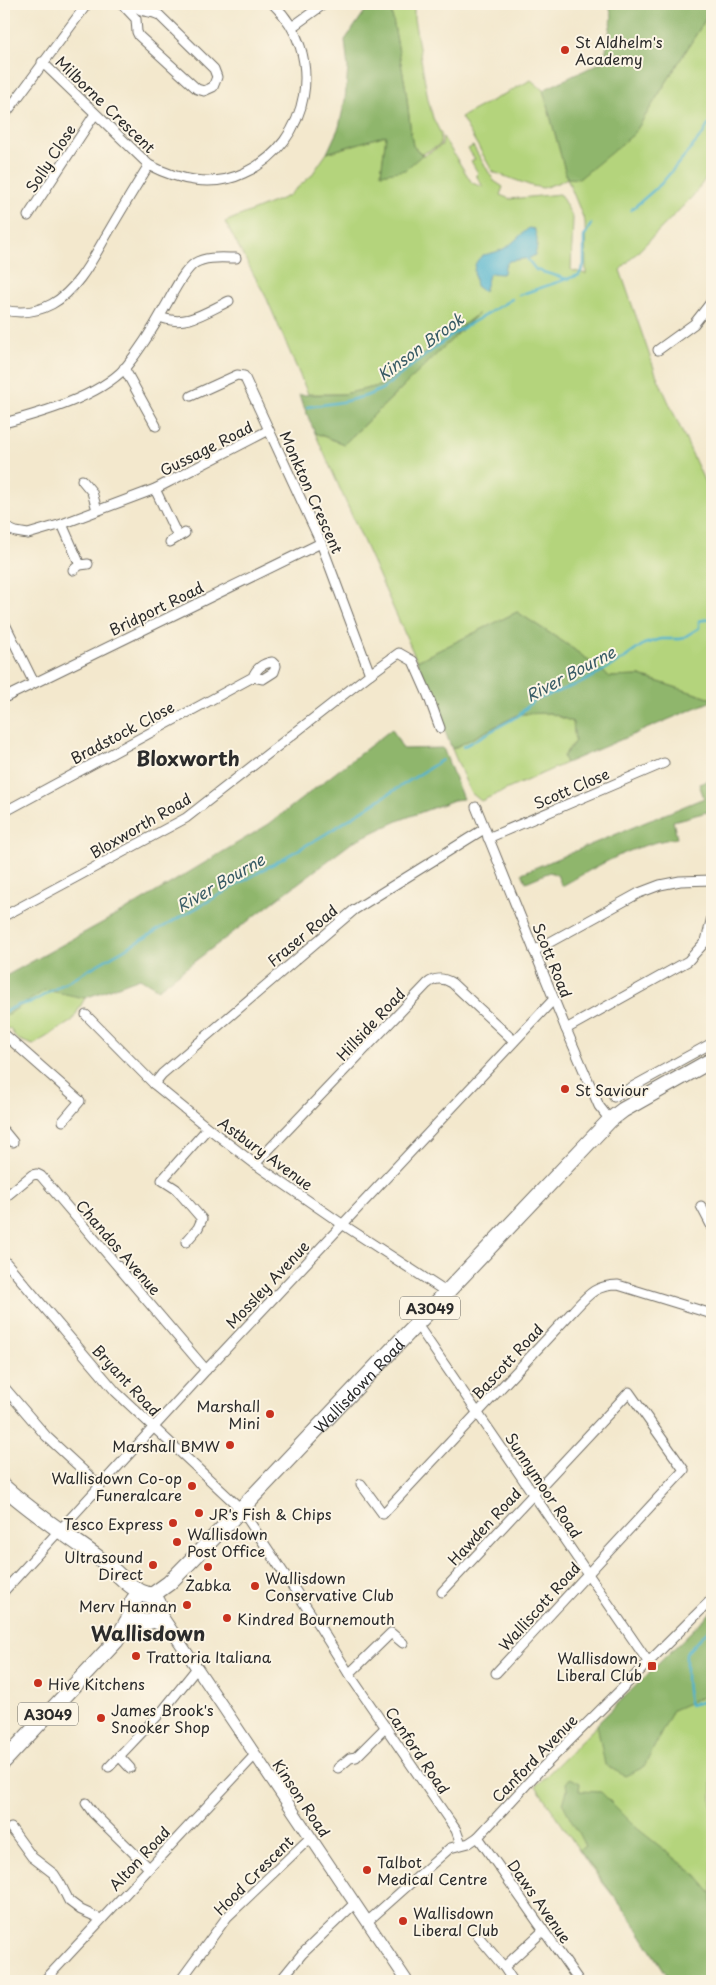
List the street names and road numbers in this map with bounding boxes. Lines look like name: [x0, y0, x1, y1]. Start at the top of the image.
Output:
street label: Milborne Crescent: [51, 50, 161, 158]
street label: Solly Close: [19, 119, 81, 197]
street label: Gussage Road: [156, 415, 256, 481]
street label: Monkton Crescent: [275, 427, 349, 557]
street label: Bridport Road: [105, 575, 207, 641]
street label: Bradstock Close: [66, 695, 178, 769]
street label: Scott Close: [529, 762, 613, 814]
street label: Bloxworth Road: [85, 787, 195, 863]
street label: Fraser Road: [262, 899, 342, 971]
street label: Scott Road: [527, 919, 579, 1001]
street label: Hillside Road: [330, 983, 410, 1065]
street label: Astbury Avenue: [214, 1111, 318, 1195]
street label: Chandos Avenue: [71, 1194, 167, 1300]
street label: Mossley Avenue: [220, 1235, 314, 1333]
road number: A3049: [400, 1296, 460, 1320]
street label: Bascott Road: [466, 1318, 548, 1404]
street label: Wallisdown Road: [308, 1333, 409, 1438]
street label: Bryant Road: [88, 1339, 166, 1421]
street label: Sunnymoor Road: [500, 1427, 588, 1543]
street label: Hawden Road: [442, 1482, 526, 1570]
street label: Walliscott Road: [493, 1556, 585, 1656]
road number: A3049: [18, 1702, 78, 1726]
street label: Canford Road: [380, 1702, 456, 1798]
street label: Canford Avenue: [486, 1709, 582, 1807]
street label: Kinson Road: [267, 1755, 337, 1841]
street label: Alton Road: [103, 1821, 175, 1895]
street label: Hood Crescent: [208, 1830, 298, 1920]
street label: Daws Avenue: [503, 1855, 577, 1947]

